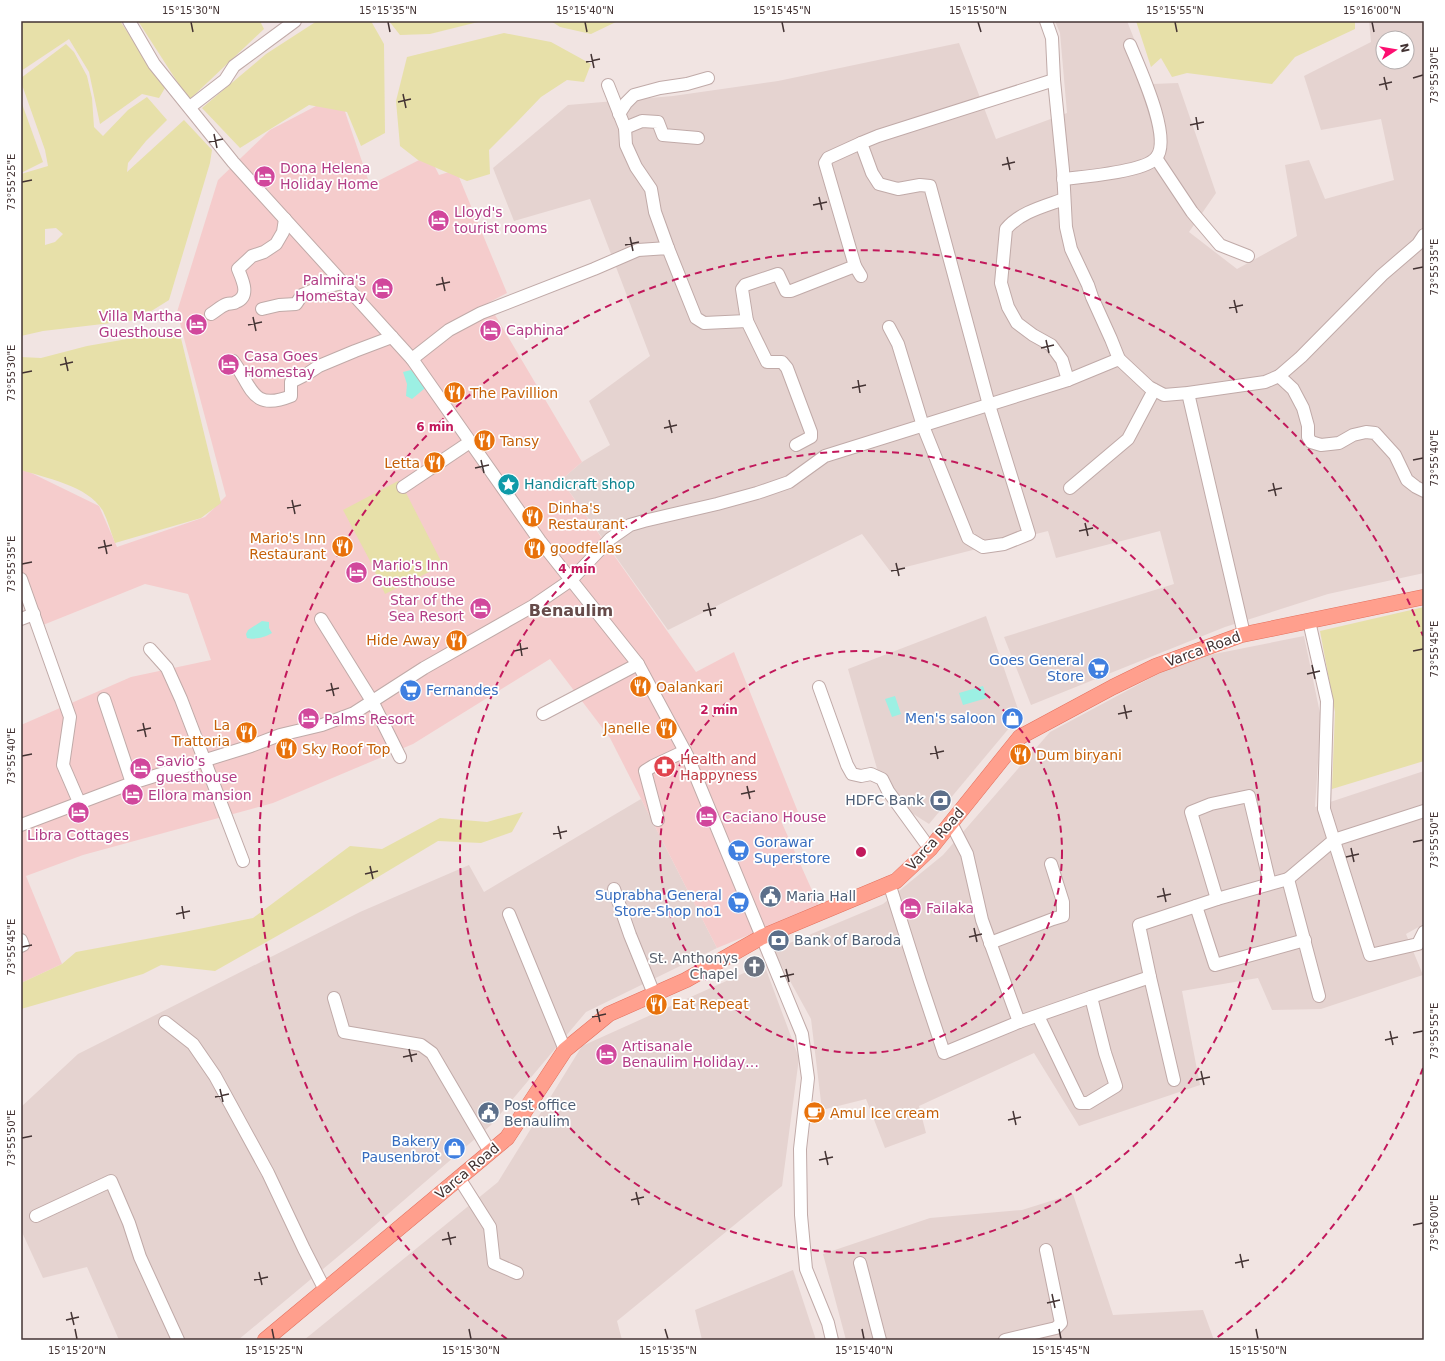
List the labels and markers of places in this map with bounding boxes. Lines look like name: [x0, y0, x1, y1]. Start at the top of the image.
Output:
place label: Dona Helena Holiday Home: [280, 160, 378, 192]
hotel icon: Dona Helena Holiday Home: [251, 163, 277, 189]
place label: Lloyd's tourist rooms: [454, 204, 547, 236]
hotel icon: Lloyd's tourist rooms: [425, 207, 451, 233]
place label: Palmira's Homestay: [295, 272, 366, 304]
hotel icon: Palmira's Homestay: [369, 275, 395, 301]
place label: Villa Martha Guesthouse: [99, 308, 182, 340]
hotel icon: Villa Martha Guesthouse: [184, 311, 210, 337]
hotel icon: Caphina: [478, 317, 504, 343]
place label: Caphina: [506, 322, 563, 338]
place label: Casa Goes Homestay: [244, 348, 318, 380]
hotel icon: Casa Goes Homestay: [216, 351, 242, 377]
restaurant icon: The Pavillion: [442, 380, 468, 406]
place label: The Pavillion: [469, 385, 558, 401]
restaurant icon: Tansy: [471, 428, 497, 454]
place label: Tansy: [499, 433, 539, 449]
restaurant icon: Letta: [422, 450, 448, 476]
place label: Letta: [384, 455, 420, 471]
place icon: Handicraft shop: [496, 471, 522, 497]
place label: Handicraft shop: [524, 476, 635, 492]
place label: Dinha's Restaurant: [548, 500, 625, 532]
restaurant icon: Dinha's Restaurant: [520, 503, 546, 529]
place label: Mario's Inn Restaurant: [249, 530, 326, 562]
restaurant icon: Mario's Inn Restaurant: [329, 533, 355, 559]
restaurant icon: goodfellas: [521, 535, 547, 561]
place label: goodfellas: [550, 540, 622, 556]
place label: Mario's Inn Guesthouse: [372, 557, 455, 589]
hotel icon: Mario's Inn Guesthouse: [344, 560, 370, 586]
place label: Star of the Sea Resort: [389, 592, 464, 624]
hotel icon: Star of the Sea Resort: [467, 595, 493, 621]
restaurant icon: Hide Away: [443, 627, 469, 653]
place label: Hide Away: [366, 632, 440, 648]
place label: Goes General Store: [989, 652, 1084, 684]
supermarket icon: Goes General Store: [1086, 655, 1112, 681]
restaurant icon: Oalankari: [628, 674, 654, 700]
supermarket icon: Fernandes: [398, 677, 424, 703]
place label: Oalankari: [656, 679, 723, 695]
place label: Fernandes: [426, 682, 499, 698]
shop icon: Men's saloon: [999, 705, 1025, 731]
hotel icon: Palms Resort: [295, 706, 321, 732]
place label: Men's saloon: [905, 710, 996, 726]
place label: Palms Resort: [324, 711, 415, 727]
restaurant icon: Janelle: [653, 715, 679, 741]
place label: La Trattoria: [170, 717, 230, 749]
restaurant icon: La Trattoria: [233, 720, 259, 746]
place label: Janelle: [602, 720, 650, 736]
restaurant icon: Sky Roof Top: [273, 736, 299, 762]
place label: Sky Roof Top: [302, 741, 391, 757]
restaurant icon: Dum biryani: [1008, 742, 1034, 768]
place label: Dum biryani: [1036, 747, 1122, 763]
place label: Health and Happyness: [680, 751, 757, 783]
place label: Savio's guesthouse: [156, 753, 237, 785]
pharmacy icon: Health and Happyness: [651, 754, 677, 780]
hotel icon: Savio's guesthouse: [128, 756, 154, 782]
hotel icon: Ellora mansion: [119, 782, 145, 808]
place label: Ellora mansion: [148, 787, 252, 803]
bank icon: HDFC Bank: [927, 787, 953, 813]
place label: HDFC Bank: [845, 792, 925, 808]
hotel icon: Libra Cottages: [65, 800, 91, 826]
hotel icon: Caciano House: [694, 804, 720, 830]
place label: Caciano House: [722, 809, 826, 825]
place label: Libra Cottages: [27, 827, 129, 843]
place label: Gorawar Superstore: [754, 834, 830, 866]
supermarket icon: Gorawar Superstore: [726, 837, 752, 863]
centre of rings: [854, 845, 868, 859]
public building icon: Maria Hall: [758, 883, 784, 909]
place label: Suprabha General Store-Shop no1: [595, 887, 722, 919]
place label: Maria Hall: [786, 888, 856, 904]
supermarket icon: Suprabha General Store-Shop no1: [725, 890, 751, 916]
hotel icon: Failaka: [897, 895, 923, 921]
place label: Failaka: [926, 900, 974, 916]
bank icon: Bank of Baroda: [765, 927, 791, 953]
place label: Bank of Baroda: [794, 932, 901, 948]
place label: St. Anthonys Chapel: [649, 950, 738, 982]
church icon: St. Anthonys Chapel: [741, 953, 767, 979]
restaurant icon: Eat Repeat: [644, 991, 670, 1017]
place label: Eat Repeat: [672, 996, 749, 1012]
place label: Artisanale Benaulim Holiday…: [622, 1038, 759, 1070]
hotel icon: Artisanale Benaulim Holiday…: [593, 1041, 619, 1067]
place label: Post office Benaulim: [504, 1097, 576, 1129]
public building icon: Post office Benaulim: [476, 1100, 502, 1126]
cafe icon: Amul Ice cream: [801, 1100, 827, 1126]
place label: Amul Ice cream: [830, 1105, 939, 1121]
place label: Bakery Pausenbrot: [362, 1133, 441, 1165]
shop icon: Bakery Pausenbrot: [442, 1136, 468, 1162]

